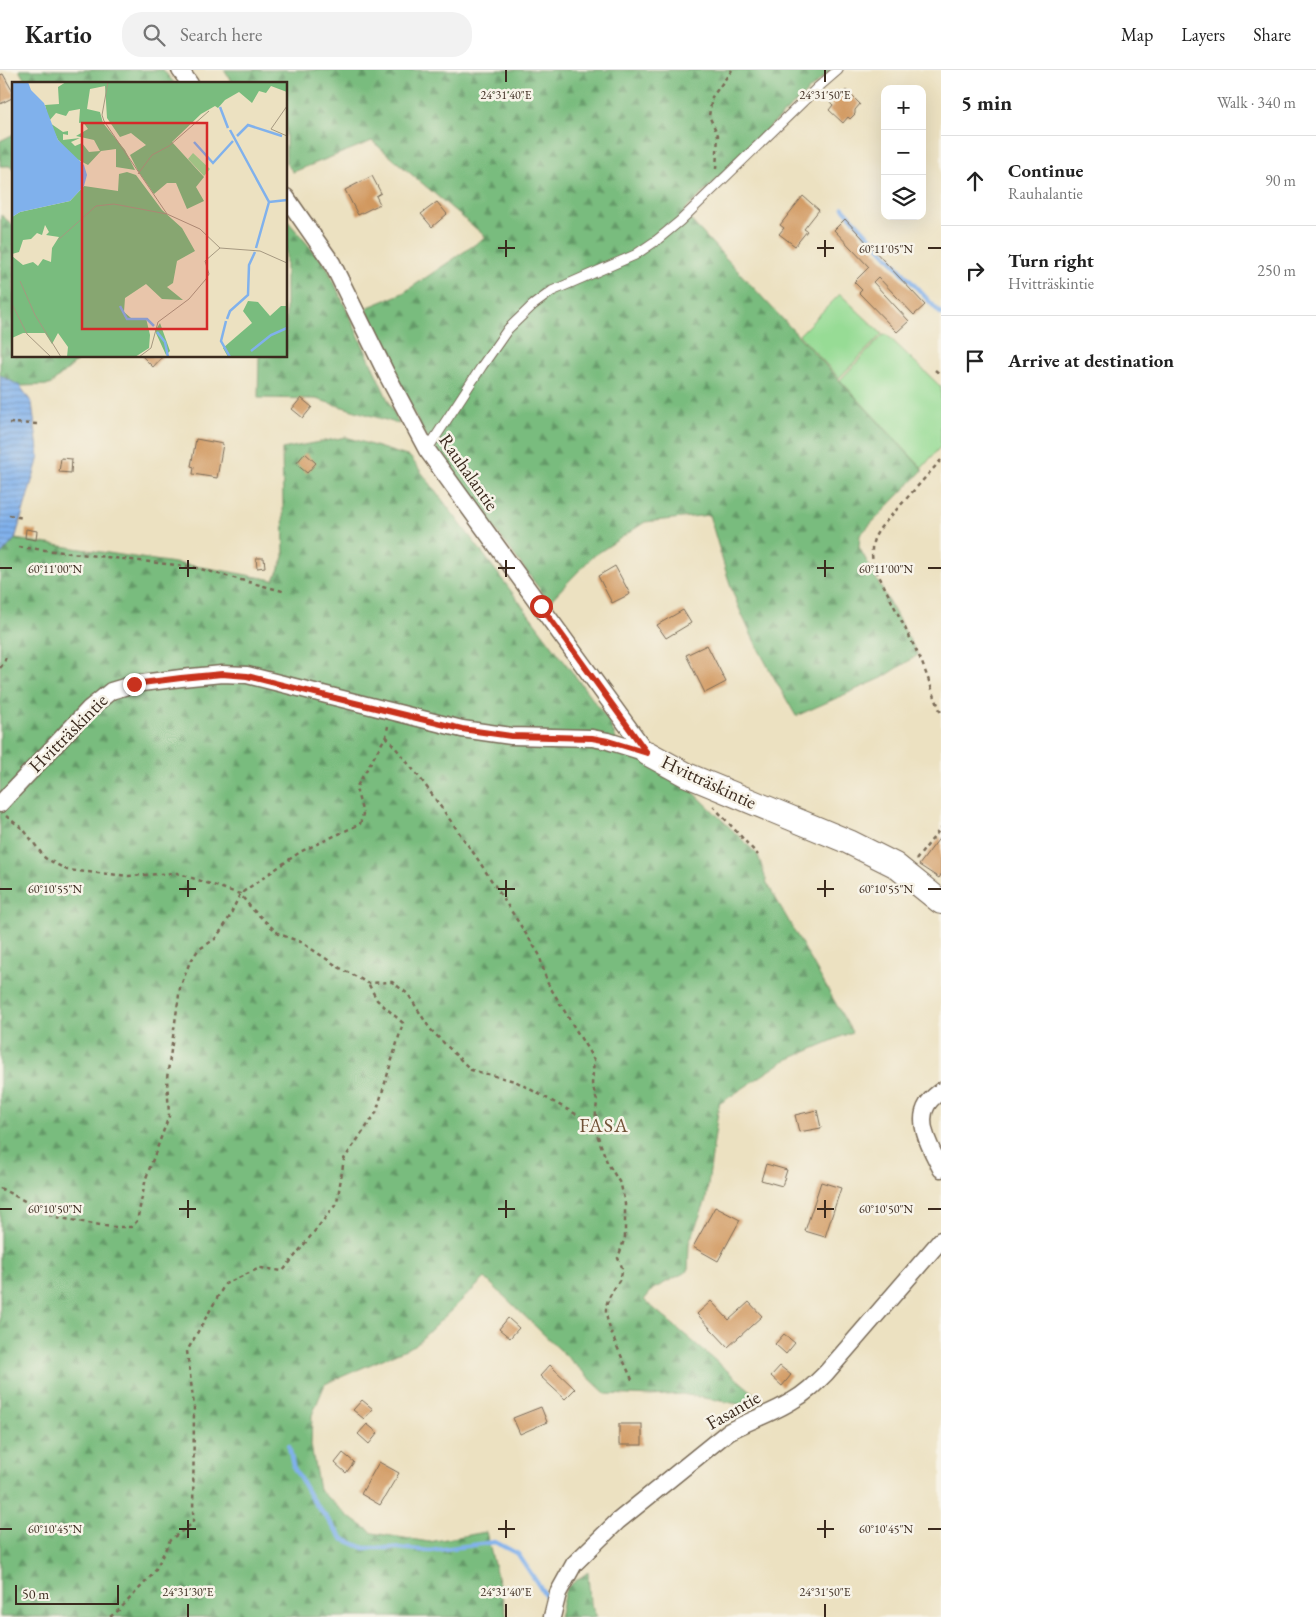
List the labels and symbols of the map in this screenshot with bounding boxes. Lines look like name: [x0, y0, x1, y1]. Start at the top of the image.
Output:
inset map: [12, 82, 288, 358]
text: 24°31'40"E: [480, 87, 532, 103]
text: 24°31'50"E: [799, 87, 851, 103]
text: 60°11'05"N: [859, 241, 913, 257]
street label: Rauhalantie: [433, 428, 505, 516]
text: 60°11'00"N: [28, 561, 82, 577]
text: 60°11'00"N: [859, 561, 913, 577]
route start: [530, 595, 553, 618]
route end: [123, 673, 146, 696]
street label: Hvitträskintie: [23, 688, 113, 778]
street label: Hvitträskintie: [657, 749, 761, 815]
text: 60°10'55"N: [28, 881, 82, 897]
text: 60°10'55"N: [859, 881, 913, 897]
district label: FASA: [579, 1112, 629, 1138]
text: 60°10'50"N: [28, 1201, 82, 1217]
text: 60°10'50"N: [859, 1201, 913, 1217]
street label: Fasantie: [701, 1385, 765, 1435]
text: 60°10'45"N: [28, 1521, 82, 1537]
text: 60°10'45"N: [859, 1521, 913, 1537]
scale bar: [15, 1582, 119, 1605]
text: 24°31'30"E: [162, 1584, 214, 1600]
text: 24°31'40"E: [480, 1584, 532, 1600]
text: 24°31'50"E: [799, 1584, 851, 1600]

